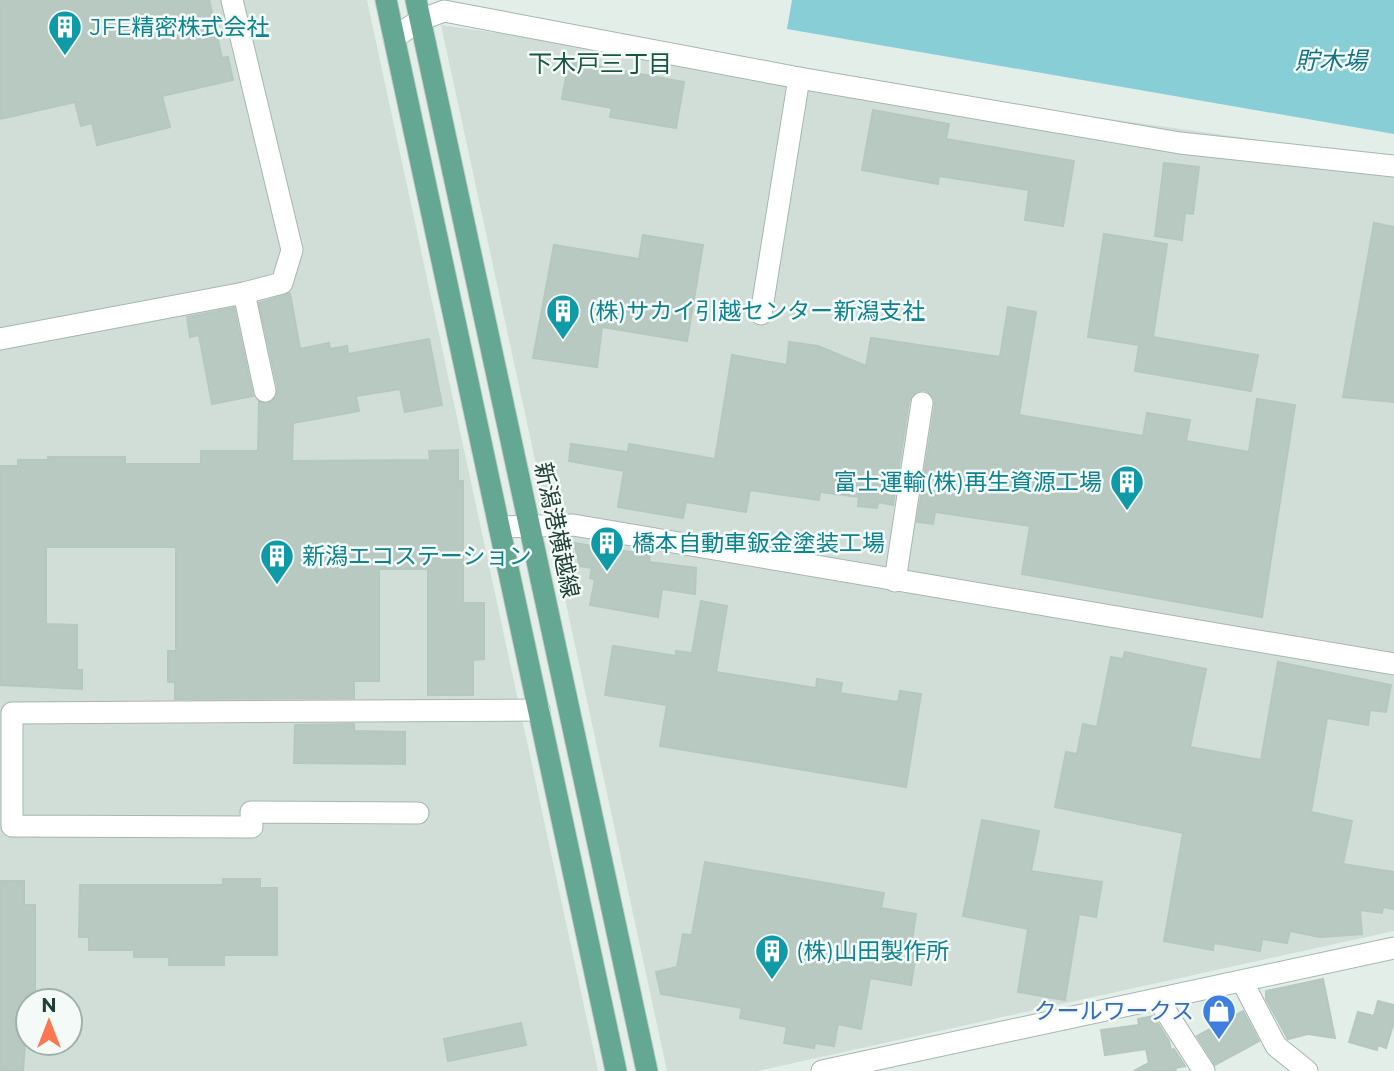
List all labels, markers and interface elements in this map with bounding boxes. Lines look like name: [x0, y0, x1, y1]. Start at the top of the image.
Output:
building icon: JFE精密株式会社: [46, 8, 84, 57]
place label: JFE精密株式会社: [89, 13, 269, 41]
water label: 貯木場: [1295, 46, 1370, 75]
district label: 下木戸三丁目: [528, 49, 672, 78]
building icon: (株)サカイ引越センター新潟支社: [544, 292, 582, 341]
place label: (株)サカイ引越センター新潟支社: [588, 297, 925, 325]
street label: 新潟港横越線: [529, 460, 585, 600]
building icon: 富士運輸(株)再生資源工場: [1108, 463, 1146, 512]
place label: 富士運輸(株)再生資源工場: [834, 468, 1102, 496]
building icon: 橋本自動車鈑金塗装工場: [588, 524, 626, 573]
place label: 橋本自動車鈑金塗装工場: [632, 529, 885, 557]
building icon: 新潟エコステーション: [258, 537, 296, 586]
place label: 新潟エコステーション: [302, 542, 532, 570]
building icon: (株)山田製作所: [753, 932, 791, 981]
place label: (株)山田製作所: [796, 937, 949, 965]
north arrow: [14, 987, 84, 1057]
shop icon: クールワークス: [1200, 992, 1238, 1041]
text: N: [41, 994, 57, 1017]
place label: クールワークス: [1034, 997, 1194, 1025]

